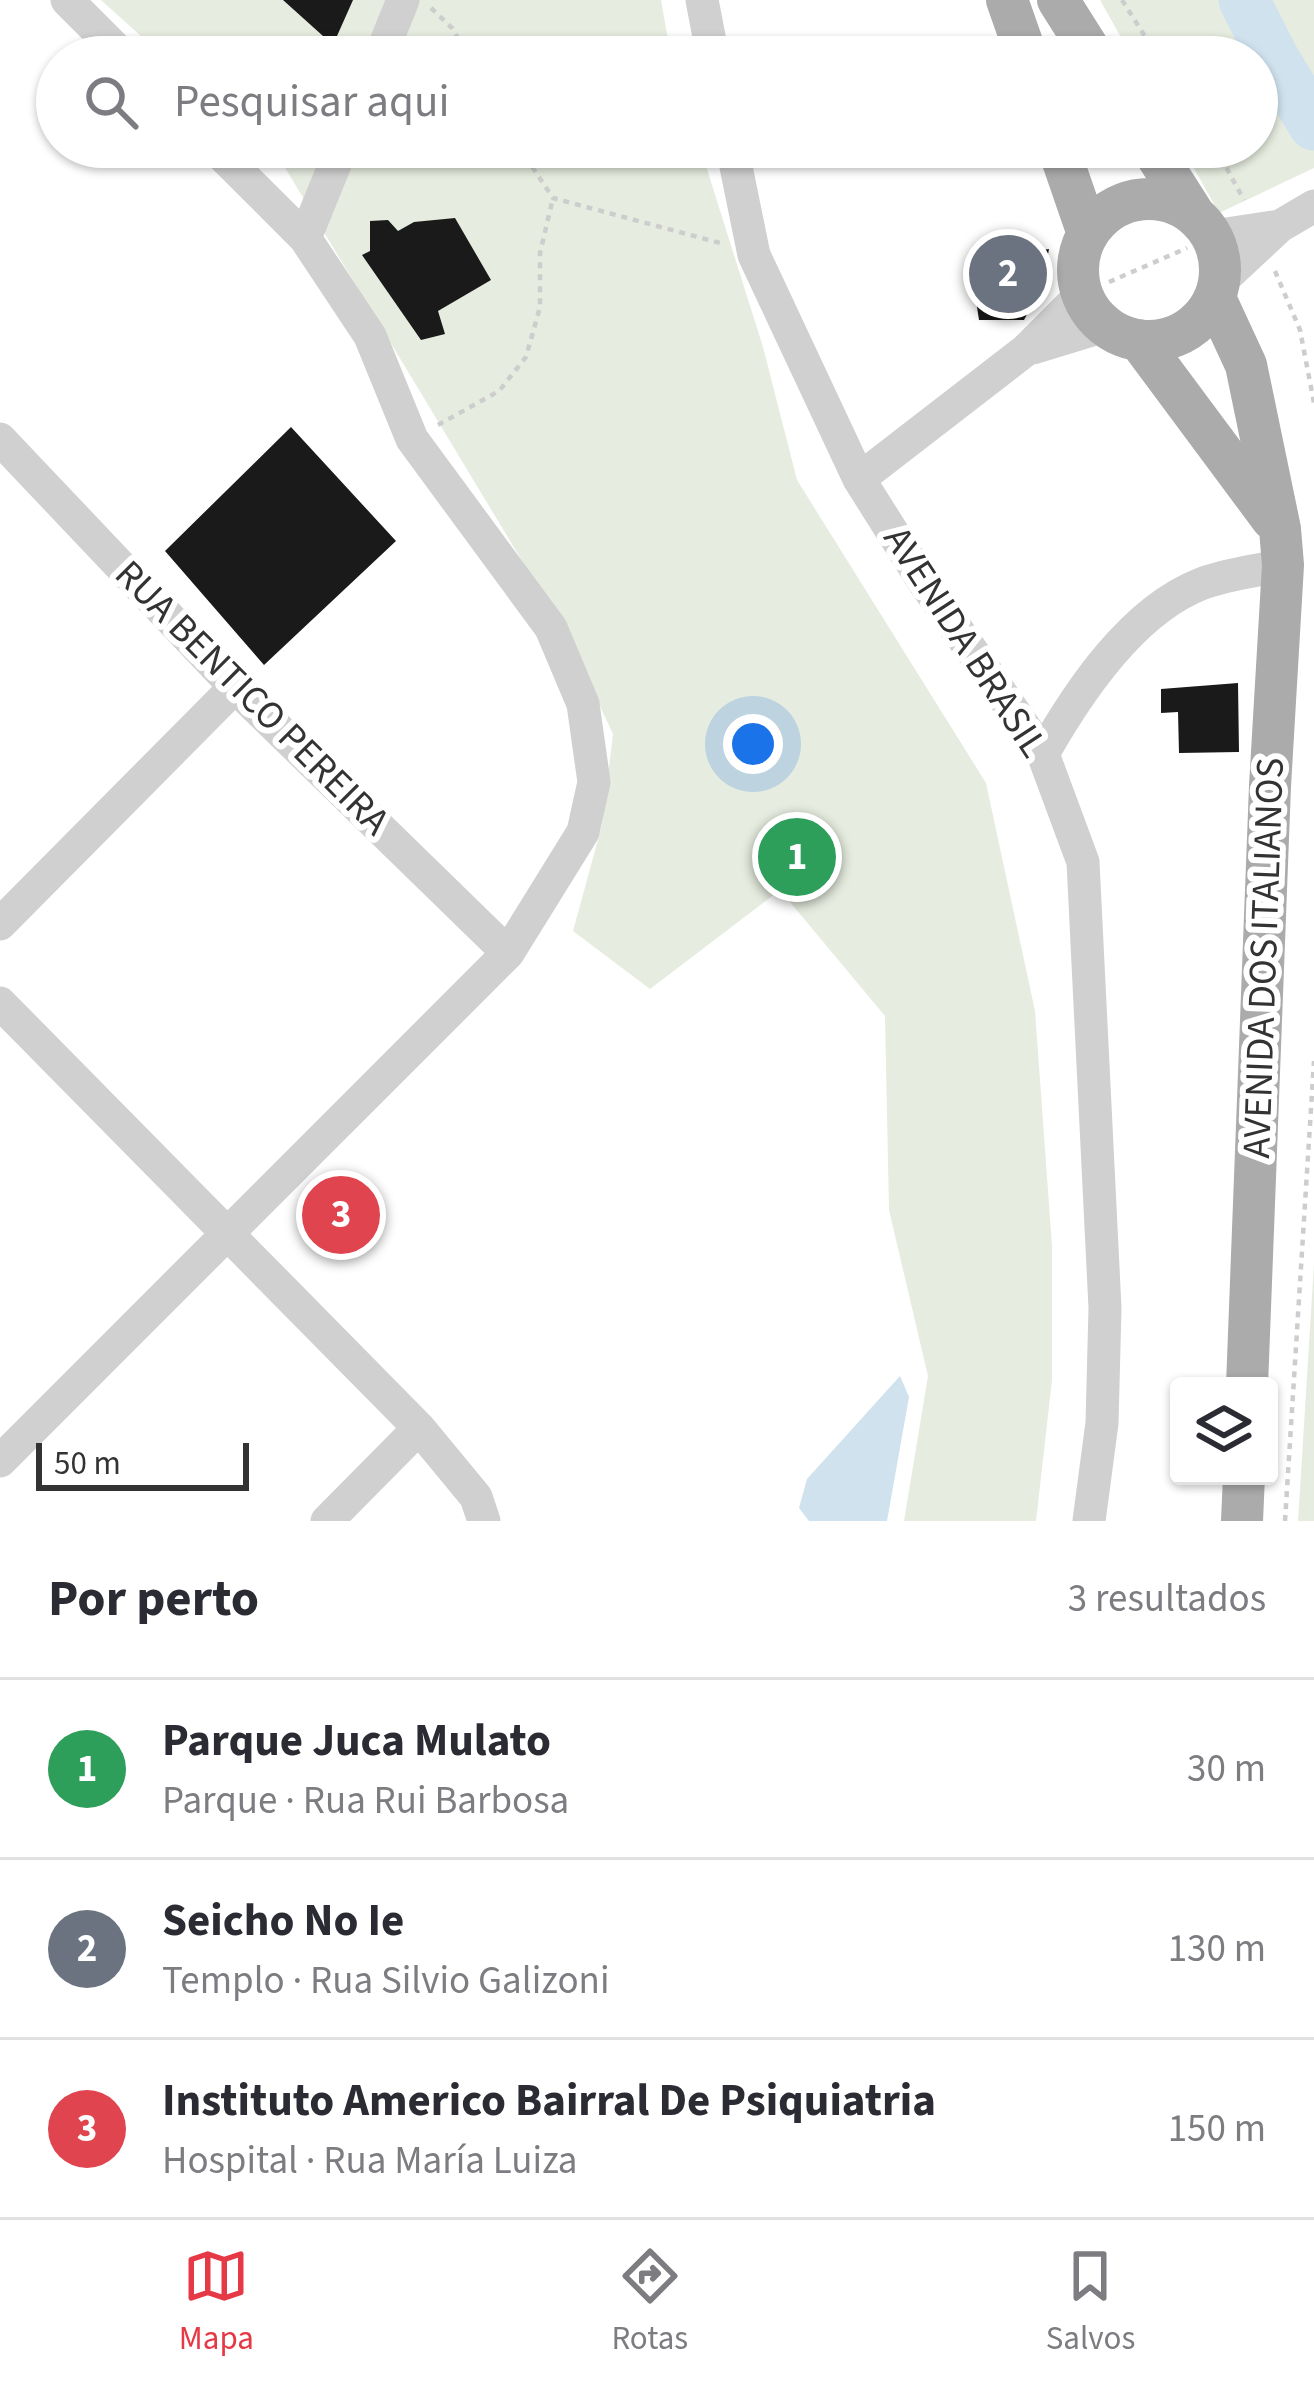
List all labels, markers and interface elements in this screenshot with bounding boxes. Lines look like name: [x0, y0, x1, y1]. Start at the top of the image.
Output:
search box: [36, 36, 1278, 168]
icon: search: [78, 69, 144, 135]
text: Pesquisar aqui: [174, 70, 449, 134]
pin: 2: [969, 229, 1047, 319]
street label: AVENIDA BRASIL: [869, 515, 1061, 769]
street label: RUA BENTICO PEREIRA: [102, 548, 403, 849]
your location: [723, 714, 783, 774]
street label: AVENIDA DOS ITALIANOS: [1229, 757, 1299, 1159]
pin: 1: [758, 812, 836, 902]
pin: 3: [302, 1170, 380, 1260]
map controls: [1170, 1377, 1278, 1485]
button: layers: [1170, 1377, 1278, 1485]
scale bar: [36, 1437, 249, 1490]
text: 50 m: [54, 1440, 121, 1487]
text: Por perto: [48, 1563, 259, 1635]
text: 3 resultados: [1068, 1571, 1266, 1627]
text: Parque Juca Mulato: [162, 1709, 551, 1773]
text: 1: [77, 1741, 97, 1797]
text: 30 m: [1187, 1741, 1266, 1797]
text: Parque · Rua Rui Barbosa: [162, 1773, 569, 1829]
text: Seicho No Ie: [162, 1889, 404, 1953]
text: 2: [77, 1921, 97, 1977]
text: 130 m: [1168, 1921, 1266, 1977]
text: Templo · Rua Silvio Galizoni: [162, 1953, 610, 2009]
text: Instituto Americo Bairral De Psiquiatria: [162, 2069, 936, 2133]
text: 3: [77, 2101, 97, 2157]
text: 150 m: [1168, 2101, 1266, 2157]
text: Hospital · Rua María Luiza: [162, 2133, 578, 2189]
tab: Mapa: [179, 2243, 254, 2362]
tab: Rotas: [611, 2243, 688, 2362]
tab: Salvos: [1046, 2243, 1135, 2362]

